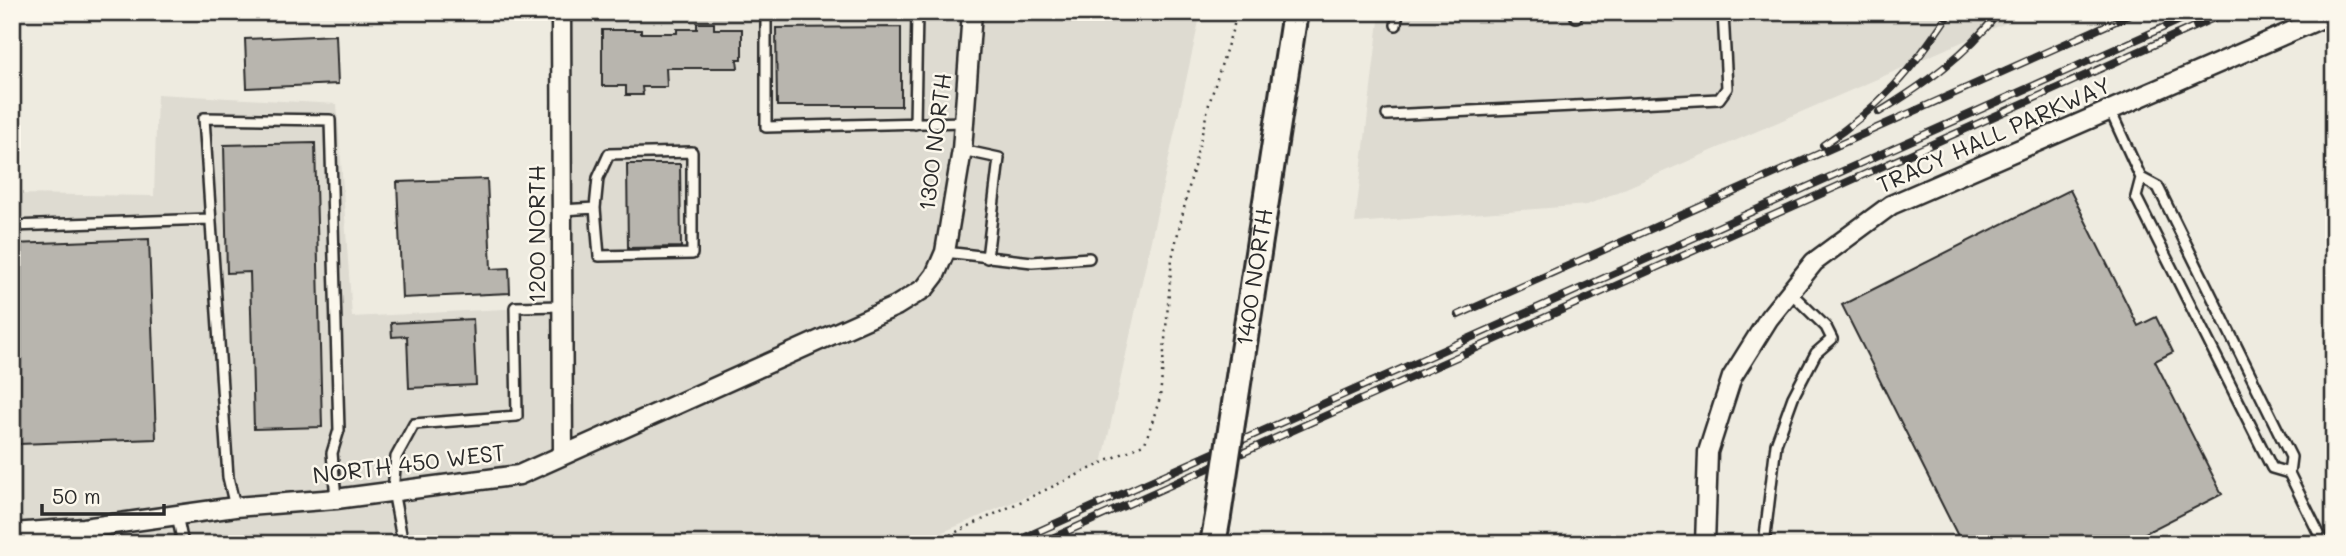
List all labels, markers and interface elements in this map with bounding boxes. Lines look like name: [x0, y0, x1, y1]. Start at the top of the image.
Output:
street label: TRACY HALL PARKWAY: [1872, 69, 2115, 199]
street label: 1300 NORTH: [911, 71, 957, 213]
street label: 1200 NORTH: [521, 165, 551, 303]
street label: 1400 NORTH: [1228, 206, 1279, 348]
street label: NORTH 450 WEST: [311, 436, 507, 490]
scale bar: [42, 472, 164, 516]
text: 50 m: [52, 482, 101, 509]

